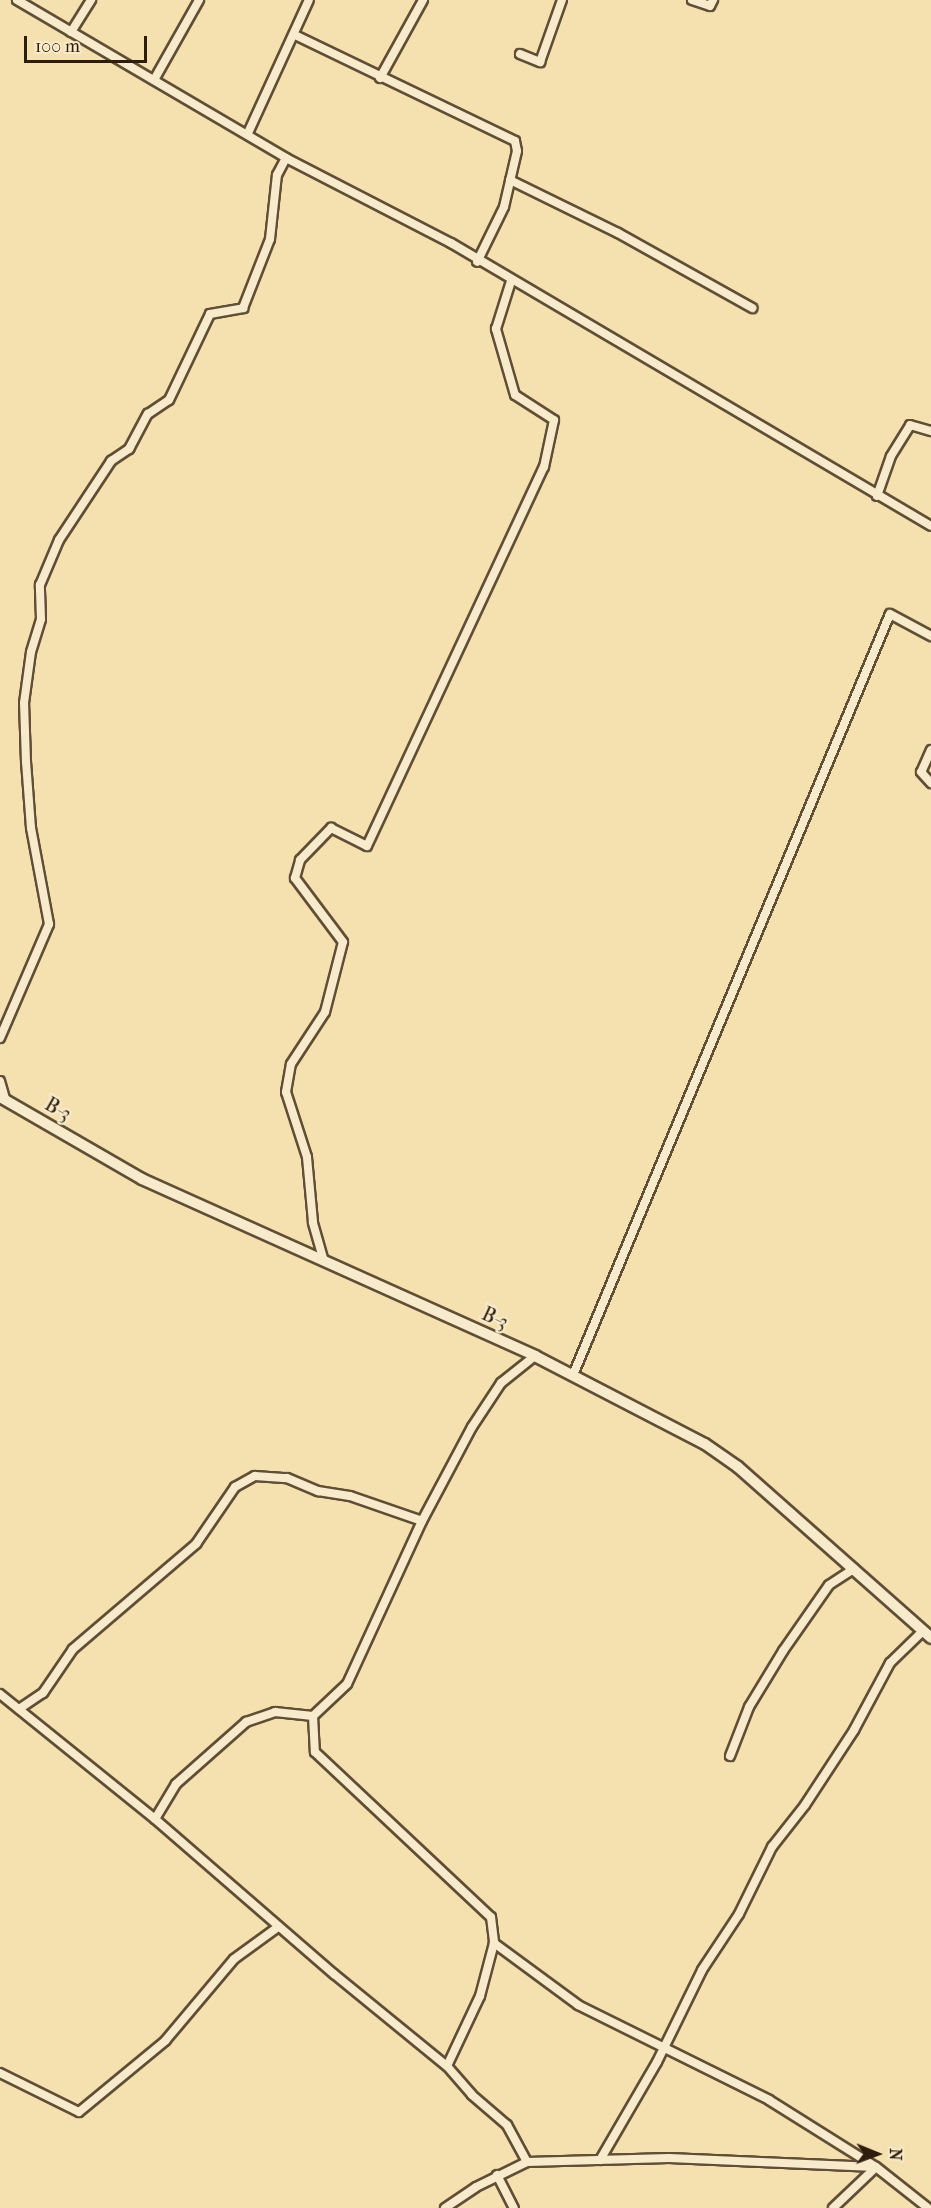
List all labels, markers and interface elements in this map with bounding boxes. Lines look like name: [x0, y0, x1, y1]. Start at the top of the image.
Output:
scale bar: [27, 24, 150, 62]
text: 100 m: [35, 36, 80, 57]
street label: B-3: [41, 1092, 75, 1126]
street label: B-3: [478, 1302, 512, 1334]
north arrow: [847, 2124, 907, 2184]
text: N: [886, 2148, 905, 2161]

